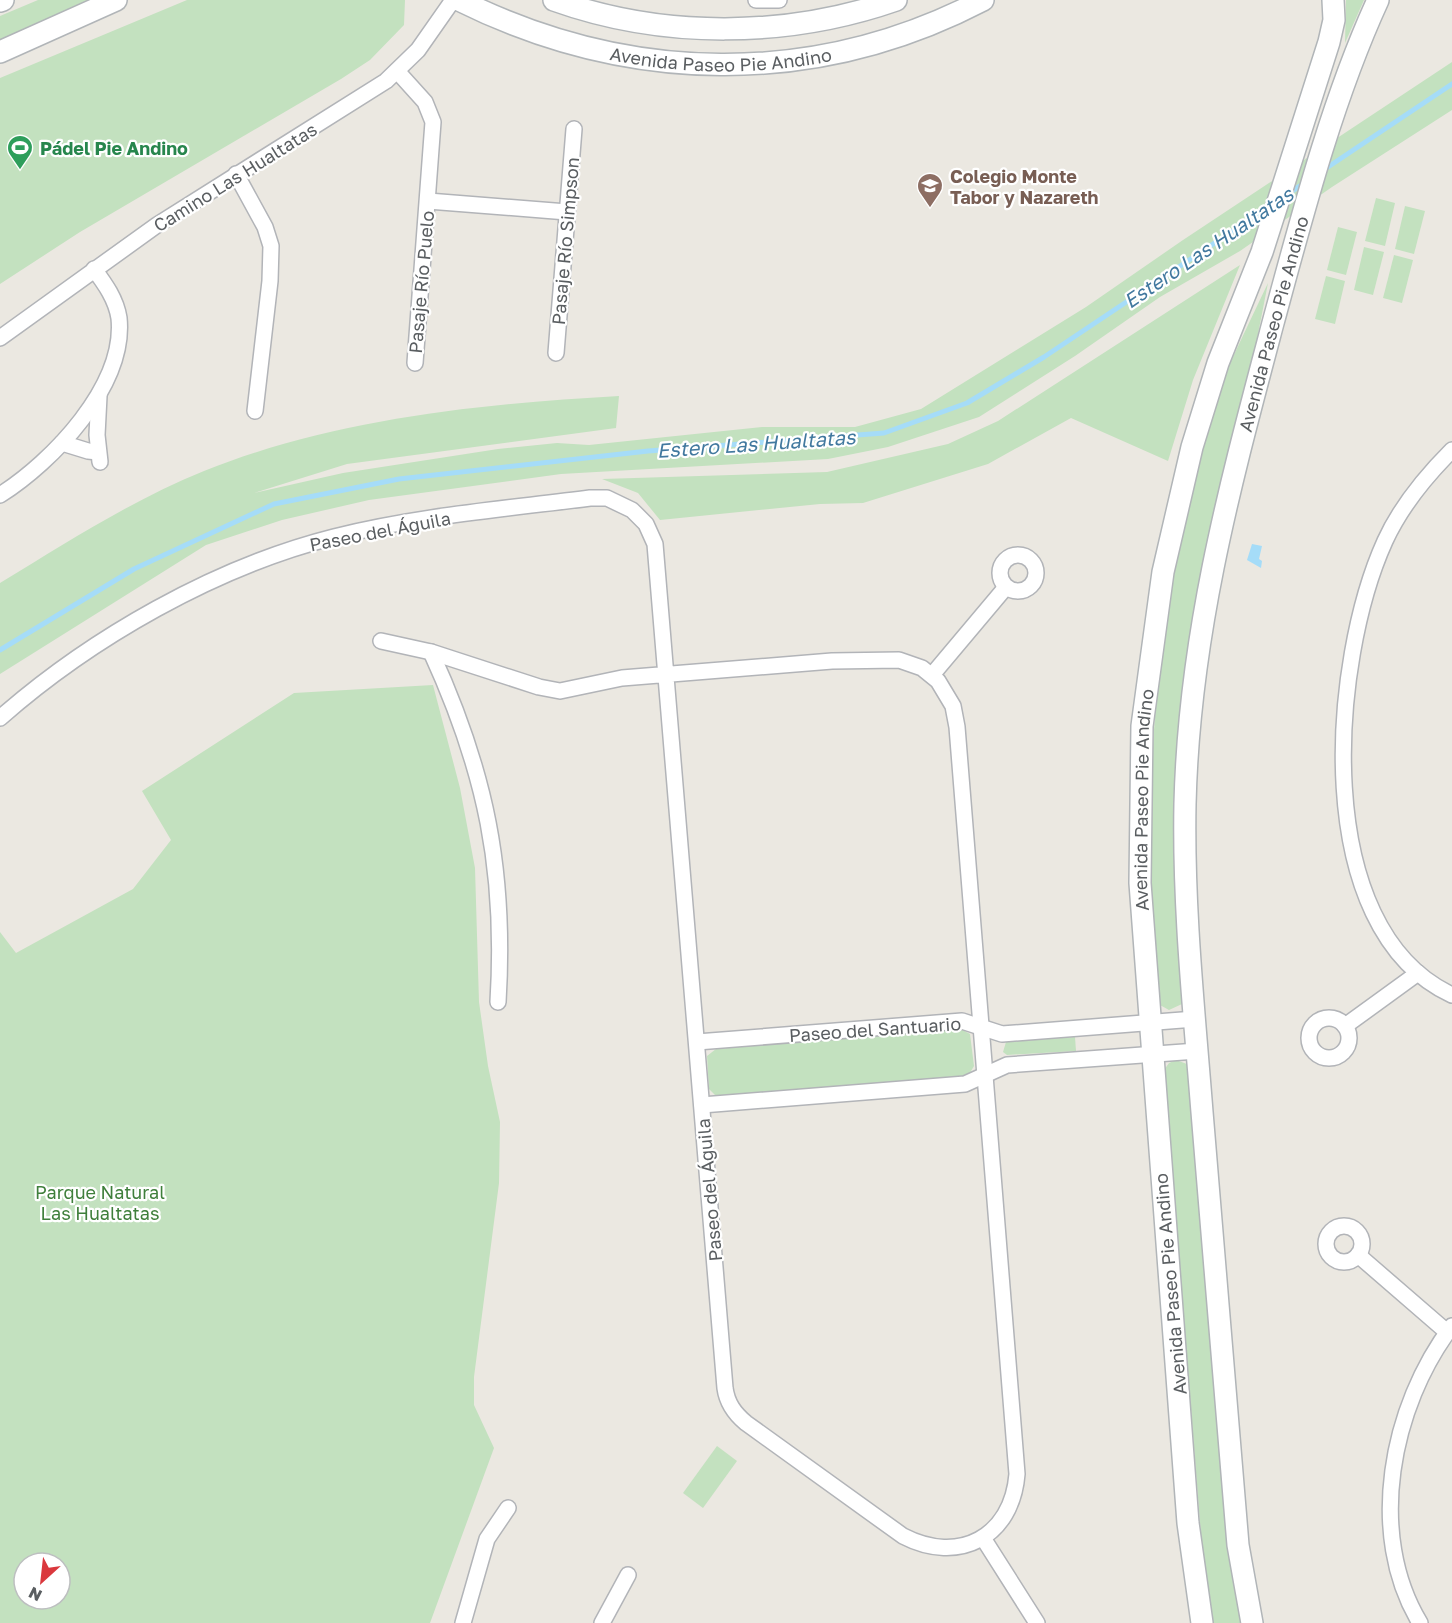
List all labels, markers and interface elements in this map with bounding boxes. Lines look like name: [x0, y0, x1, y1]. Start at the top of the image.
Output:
street label: Avenida Paseo Pie Andino: [608, 42, 833, 76]
street label: Camino Las Hualtatas: [149, 118, 321, 236]
sports icon: Pádel Pie Andino: [5, 133, 35, 171]
place label: Pádel Pie Andino: [40, 137, 188, 159]
street label: Pasaje Río Simpson: [547, 156, 583, 326]
place label: Colegio Monte Tabor y Nazareth: [950, 165, 1099, 208]
school or university icon: Colegio Monte Tabor y Nazareth: [915, 171, 945, 209]
water label: Estero Las Hualtatas: [1119, 181, 1298, 313]
street label: Pasaje Río Puelo: [404, 210, 438, 354]
street label: Avenida Paseo Pie Andino: [1234, 213, 1313, 434]
water label: Estero Las Hualtatas: [656, 424, 858, 462]
street label: Paseo del Águila: [308, 507, 452, 555]
street label: Avenida Paseo Pie Andino: [1129, 687, 1158, 912]
street label: Paseo del Santuario: [788, 1012, 962, 1046]
street label: Paseo del Águila: [692, 1118, 726, 1262]
street label: Avenida Paseo Pie Andino: [1149, 1172, 1191, 1396]
park label: Parque Natural Las Hualtatas: [35, 1181, 165, 1224]
north arrow: [12, 1551, 72, 1611]
text: N: [25, 1583, 45, 1606]

